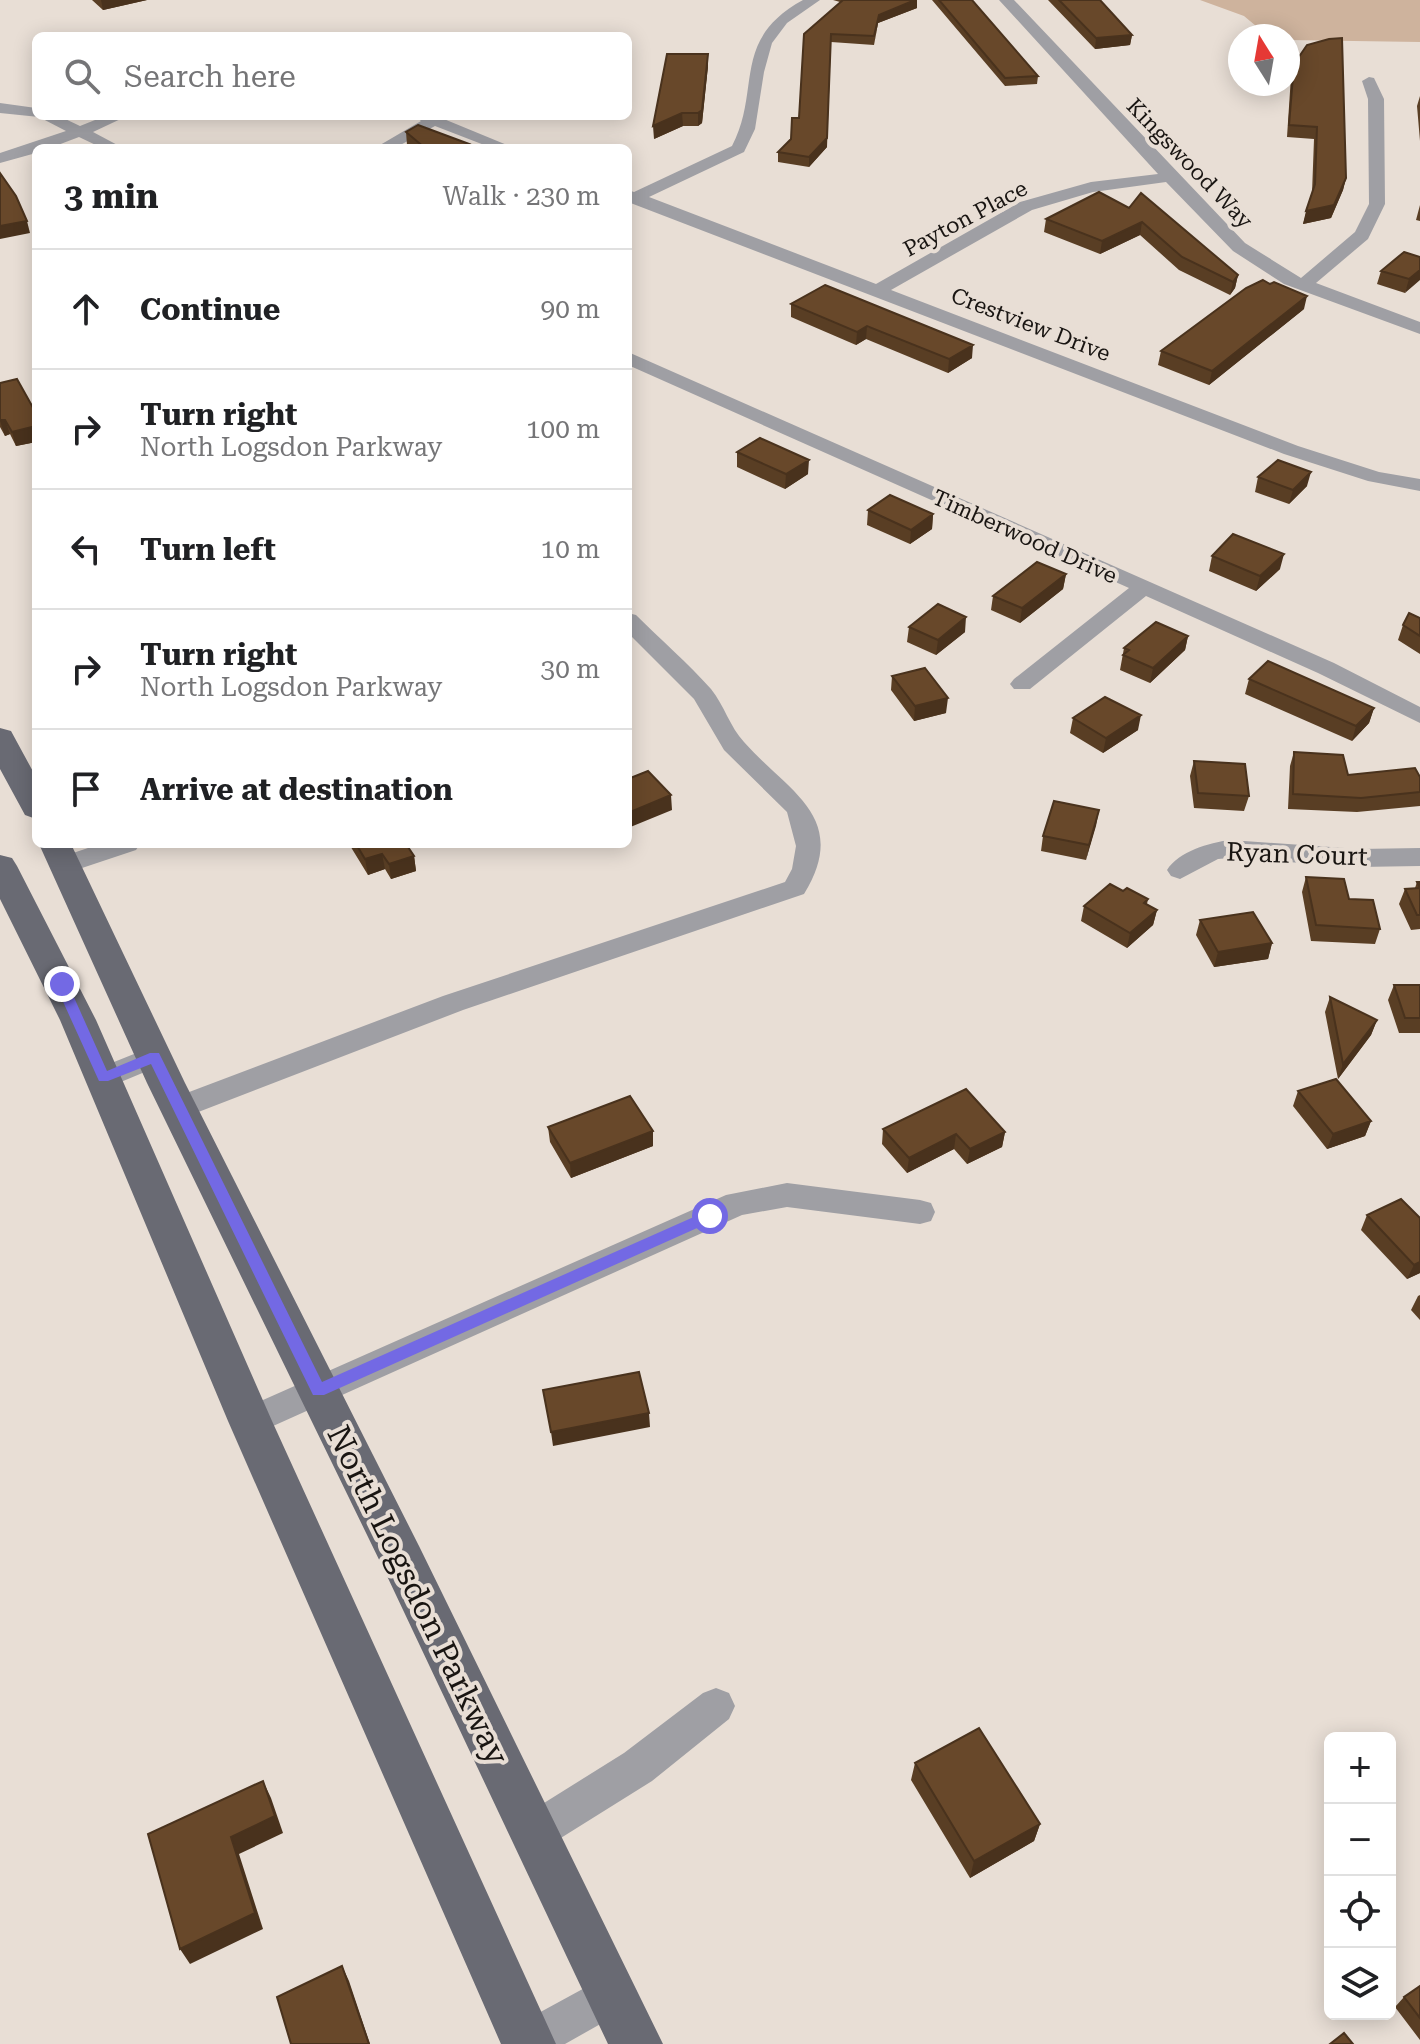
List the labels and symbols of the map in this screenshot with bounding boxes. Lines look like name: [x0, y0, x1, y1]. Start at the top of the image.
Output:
north arrow: [1228, 24, 1300, 96]
street label: Kingswood Way: [1122, 93, 1258, 233]
street label: Payton Place: [899, 175, 1031, 262]
street label: Crestview Drive: [948, 283, 1114, 366]
street label: Timberwood Drive: [929, 485, 1121, 588]
street label: Ryan Court: [1226, 837, 1369, 871]
route end: [44, 966, 80, 1002]
route start: [692, 1198, 728, 1234]
street label: North Logsdon Parkway: [319, 1419, 517, 1771]

